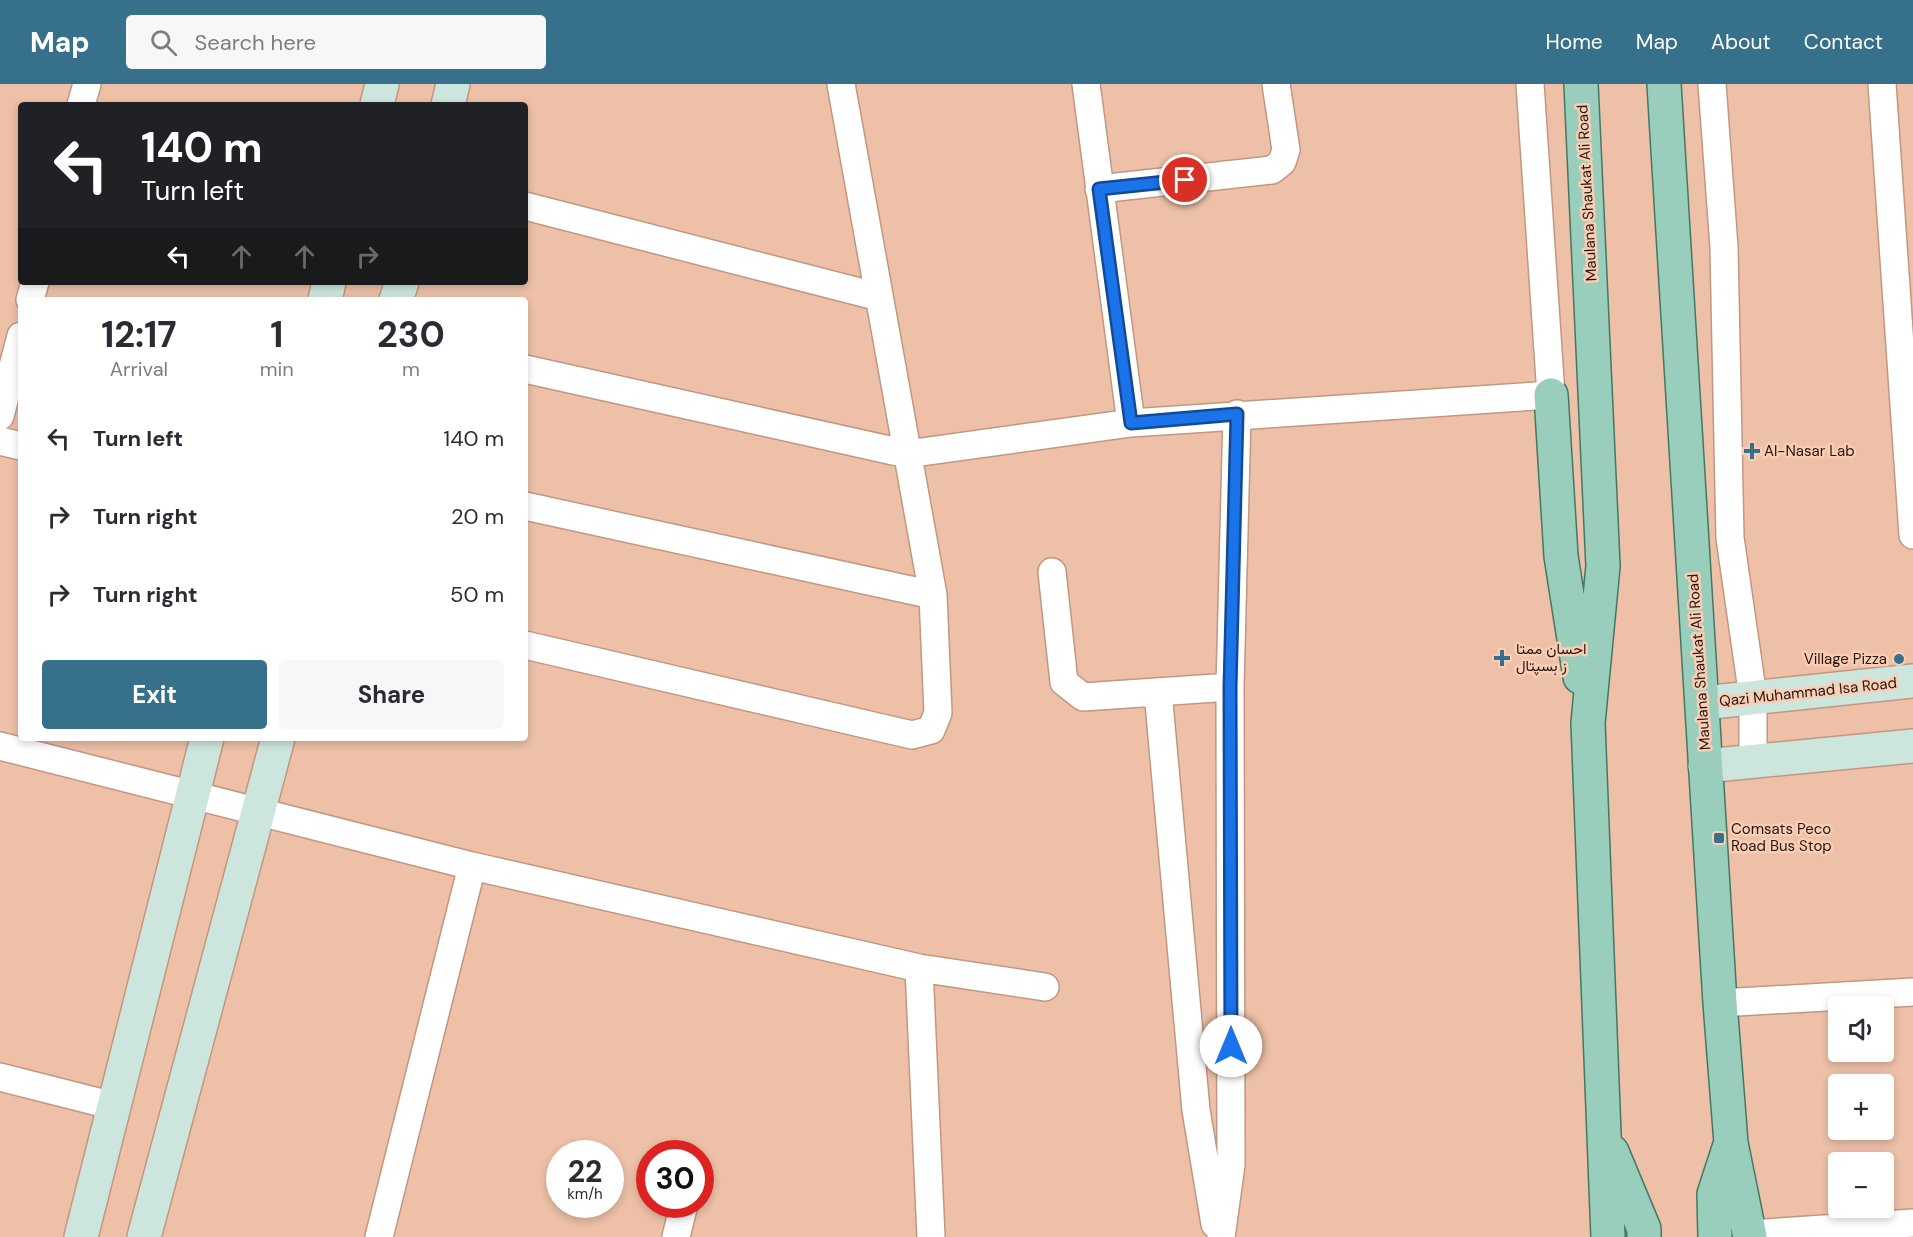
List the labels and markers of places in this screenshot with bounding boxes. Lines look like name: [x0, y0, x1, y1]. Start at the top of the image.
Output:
pin: [1159, 154, 1210, 205]
place label: Al-Nasar Lab: [1764, 441, 1855, 461]
marker: Al-Nasar Lab: [1745, 444, 1759, 458]
place label: احسان ممتا ز ہسپتال: [1516, 639, 1587, 676]
marker: احسان ممتا ز ہسپتال: [1493, 649, 1511, 667]
place label: Village Pizza: [1804, 649, 1887, 669]
marker: Village Pizza: [1892, 652, 1906, 666]
place label: Comsats Peco Road Bus Stop: [1731, 819, 1832, 856]
marker: Comsats Peco Road Bus Stop: [1712, 831, 1726, 845]

